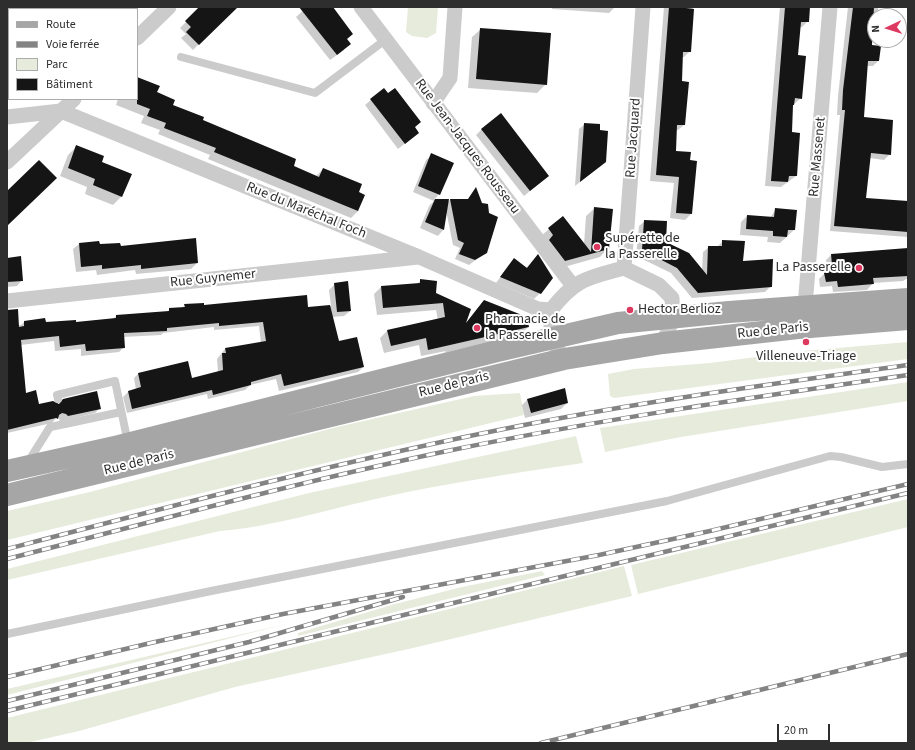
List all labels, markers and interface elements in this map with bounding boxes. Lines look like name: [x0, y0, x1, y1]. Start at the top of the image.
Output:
legend: [8, 8, 138, 100]
north arrow: [867, 8, 907, 48]
text: Route: [46, 16, 76, 33]
text: N: [868, 25, 883, 33]
text: Voie ferrée: [46, 36, 99, 53]
text: Parc: [46, 56, 68, 73]
text: Bâtiment: [46, 76, 92, 93]
street label: Rue Jean-Jacques Rousseau: [411, 76, 523, 218]
street label: Rue Jacquard: [623, 97, 645, 179]
street label: Rue Massenet: [806, 116, 830, 198]
street label: Rue du Maréchal Foch: [243, 179, 369, 243]
place label: Supérette de la Passerelle: [605, 231, 680, 264]
marker: Supérette de la Passerelle: [592, 242, 602, 252]
place label: La Passerelle: [776, 260, 851, 276]
marker: La Passerelle: [854, 263, 864, 273]
street label: Rue Guynemer: [169, 266, 257, 292]
place label: Hector Berlioz: [638, 302, 721, 318]
marker: Hector Berlioz: [625, 305, 635, 315]
place label: Pharmacie de la Passerelle: [485, 312, 565, 344]
street label: Rue de Paris: [737, 319, 809, 343]
marker: Pharmacie de la Passerelle: [472, 323, 482, 333]
marker: Villeneuve-Triage: [801, 337, 811, 347]
place label: Villeneuve-Triage: [756, 349, 856, 365]
street label: Rue de Paris: [417, 368, 491, 402]
street label: Rue de Paris: [102, 446, 176, 480]
scale bar: [779, 716, 832, 742]
text: 20 m: [784, 722, 808, 739]

